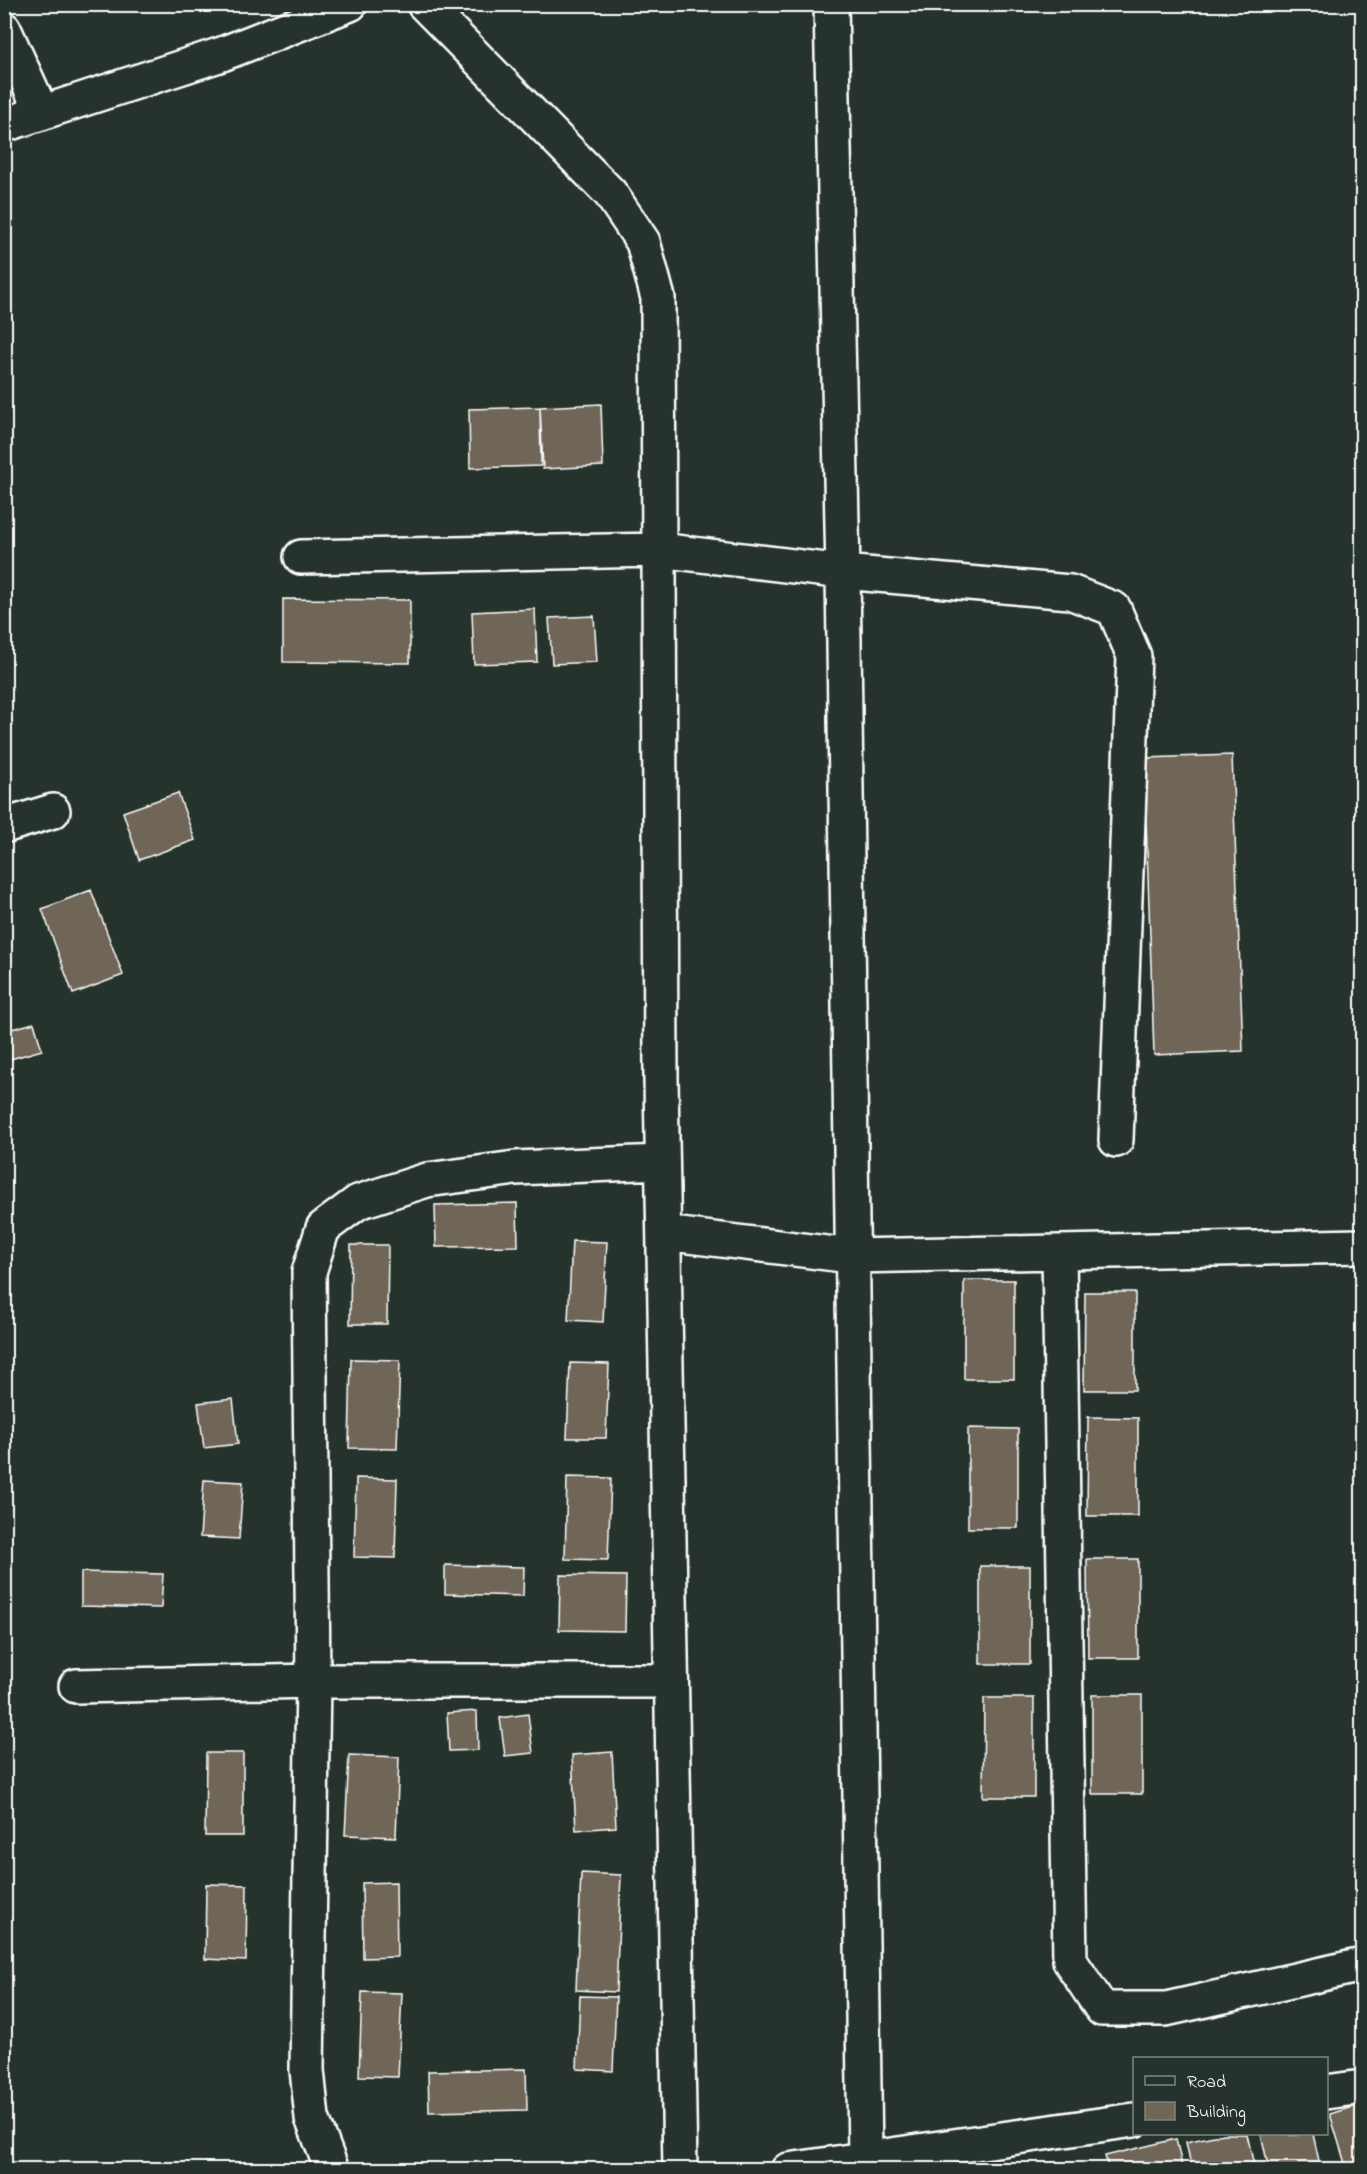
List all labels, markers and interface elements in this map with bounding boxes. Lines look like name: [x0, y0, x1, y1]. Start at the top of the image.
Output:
legend: [1133, 2057, 1328, 2135]
text: Road: [1187, 2070, 1226, 2096]
text: Building: [1186, 2100, 1246, 2127]

